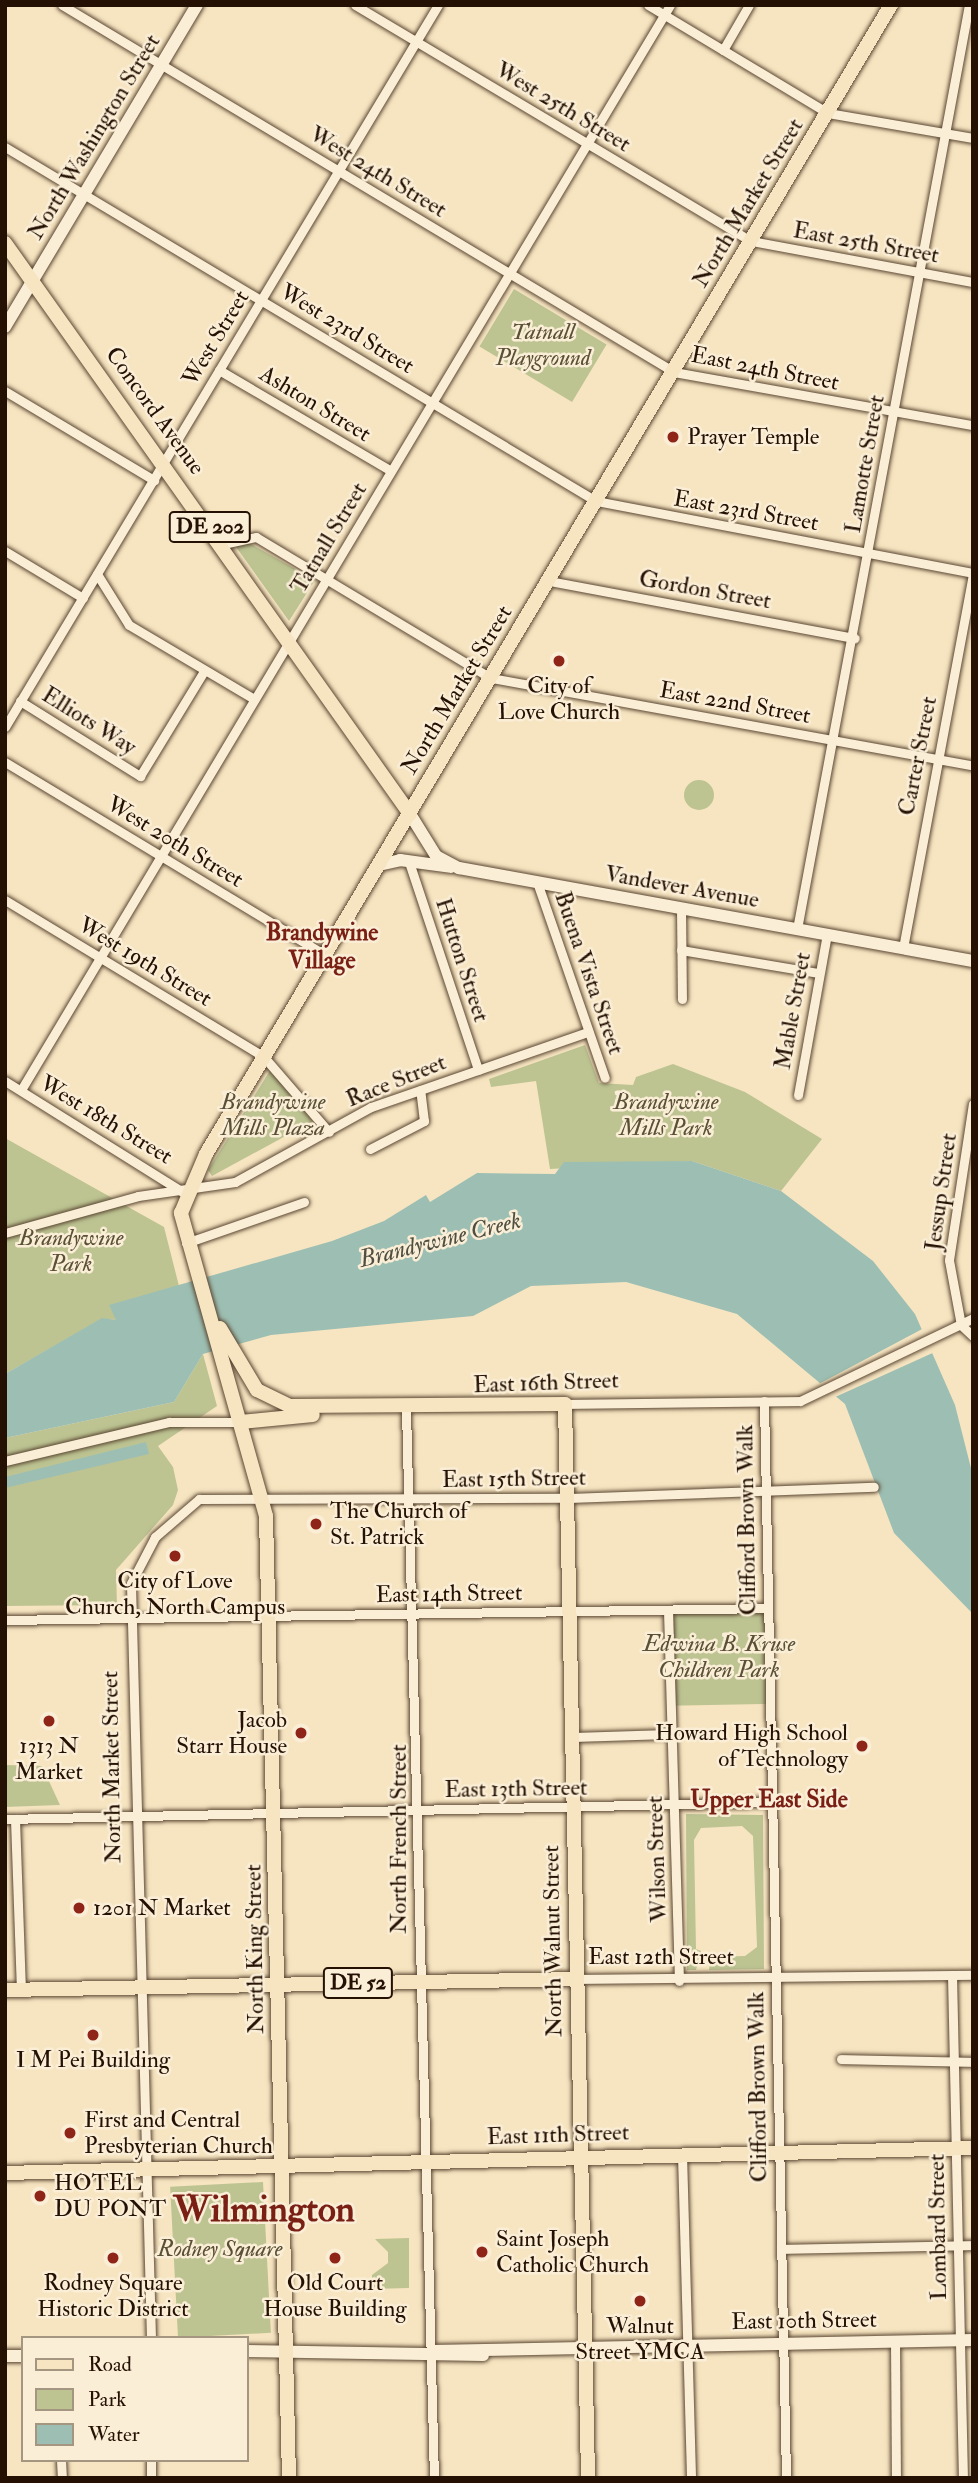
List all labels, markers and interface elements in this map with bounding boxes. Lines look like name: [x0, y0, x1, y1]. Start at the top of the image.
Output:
street label: North Washington Street: [22, 29, 166, 245]
street label: West 25th Street: [490, 56, 636, 158]
street label: North Market Street: [687, 114, 809, 292]
street label: West 24th Street: [304, 120, 452, 224]
street label: East 25th Street: [791, 217, 941, 269]
street label: West 23rd Street: [275, 278, 419, 380]
street label: West Street: [177, 285, 255, 391]
park label: Tatnall Playground: [495, 318, 591, 372]
street label: East 24th Street: [689, 341, 841, 397]
street label: Concord Avenue: [99, 342, 211, 480]
street label: Ashton Street: [254, 360, 376, 448]
street label: Lamotte Street: [839, 393, 891, 535]
place label: Prayer Temple: [687, 423, 819, 451]
marker: Prayer Temple: [665, 429, 681, 445]
street label: Tatnall Street: [285, 477, 373, 599]
street label: East 23rd Street: [671, 485, 821, 537]
road number: DE 202: [168, 510, 252, 544]
street label: Gordon Street: [637, 565, 773, 615]
street label: North Market Street: [396, 601, 518, 779]
marker: City of Love Church: [551, 653, 567, 669]
place label: City of Love Church: [498, 672, 620, 726]
street label: East 22nd Street: [657, 676, 813, 730]
street label: Elliots Way: [37, 681, 141, 761]
street label: Carter Street: [893, 694, 943, 818]
street label: West 20th Street: [102, 790, 248, 894]
street label: Vandever Avenue: [603, 860, 761, 914]
street label: Buena Vista Street: [548, 888, 630, 1058]
street label: Hutton Street: [429, 895, 495, 1025]
street label: West 19th Street: [73, 911, 217, 1013]
district label: Brandywine Village: [266, 919, 378, 975]
street label: Mable Street: [769, 950, 817, 1072]
street label: Race Street: [342, 1049, 450, 1113]
street label: West 18th Street: [35, 1070, 177, 1170]
park label: Brandywine Mills Plaza: [221, 1088, 325, 1142]
park label: Brandywine Mills Park: [614, 1088, 718, 1142]
street label: Jessup Street: [919, 1132, 963, 1252]
water label: Brandywine Creek: [356, 1206, 524, 1274]
park label: Brandywine Park: [19, 1224, 123, 1278]
street label: East 16th Street: [473, 1367, 619, 1399]
street label: Clifford Brown Walk: [732, 1424, 762, 1616]
street label: East 15th Street: [442, 1464, 586, 1494]
place label: The Church of St. Patrick: [330, 1497, 467, 1551]
marker: The Church of St. Patrick: [308, 1516, 324, 1532]
marker: City of Love Church, North Campus: [167, 1548, 183, 1564]
place label: City of Love Church, North Campus: [65, 1567, 285, 1621]
street label: East 14th Street: [375, 1579, 523, 1609]
park label: Edwina B. Kruse Children Park: [643, 1630, 795, 1684]
street label: North Market Street: [97, 1671, 127, 1863]
place label: Jacob Starr House: [176, 1706, 287, 1760]
marker: 1313 N Market: [41, 1713, 57, 1729]
place label: Howard High School of Technology: [655, 1719, 848, 1773]
marker: Jacob Starr House: [293, 1725, 309, 1741]
place label: 1313 N Market: [15, 1732, 83, 1786]
marker: Howard High School of Technology: [854, 1738, 870, 1754]
street label: North French Street: [385, 1744, 413, 1934]
street label: East 13th Street: [444, 1774, 588, 1804]
district label: Upper East Side: [690, 1786, 848, 1814]
street label: Wilson Street: [641, 1795, 673, 1923]
street label: North Walnut Street: [538, 1845, 568, 2037]
street label: North King Street: [240, 1864, 270, 2034]
place label: 1201 N Market: [93, 1894, 231, 1922]
marker: 1201 N Market: [71, 1900, 87, 1916]
street label: East 12th Street: [588, 1943, 734, 1971]
road number: DE 52: [321, 1966, 395, 2000]
street label: Clifford Brown Walk: [743, 1991, 773, 2183]
marker: I M Pei Building: [85, 2027, 101, 2043]
place label: I M Pei Building: [16, 2046, 170, 2074]
place label: First and Central Presbyterian Church: [84, 2106, 273, 2160]
street label: East 11th Street: [486, 2119, 630, 2151]
marker: First and Central Presbyterian Church: [62, 2125, 78, 2141]
street label: Lombard Street: [923, 2154, 953, 2300]
place label: HOTEL DU PONT: [54, 2169, 166, 2223]
marker: HOTEL DU PONT: [32, 2188, 48, 2204]
district label: Wilmington: [173, 2188, 355, 2232]
place label: Saint Joseph Catholic Church: [496, 2225, 649, 2279]
park label: Rodney Square: [157, 2235, 283, 2263]
marker: Saint Joseph Catholic Church: [474, 2244, 490, 2260]
marker: Rodney Square Historic District: [105, 2250, 121, 2266]
marker: Old Court House Building: [327, 2250, 343, 2266]
place label: Rodney Square Historic District: [37, 2269, 189, 2323]
place label: Old Court House Building: [263, 2269, 407, 2323]
marker: Walnut Street YMCA: [632, 2293, 648, 2309]
street label: East 10th Street: [731, 2306, 877, 2336]
place label: Walnut Street YMCA: [575, 2312, 705, 2366]
legend: [21, 2336, 248, 2462]
text: Road: [88, 2351, 132, 2378]
text: Park: [88, 2386, 126, 2413]
text: Water: [88, 2421, 140, 2448]

